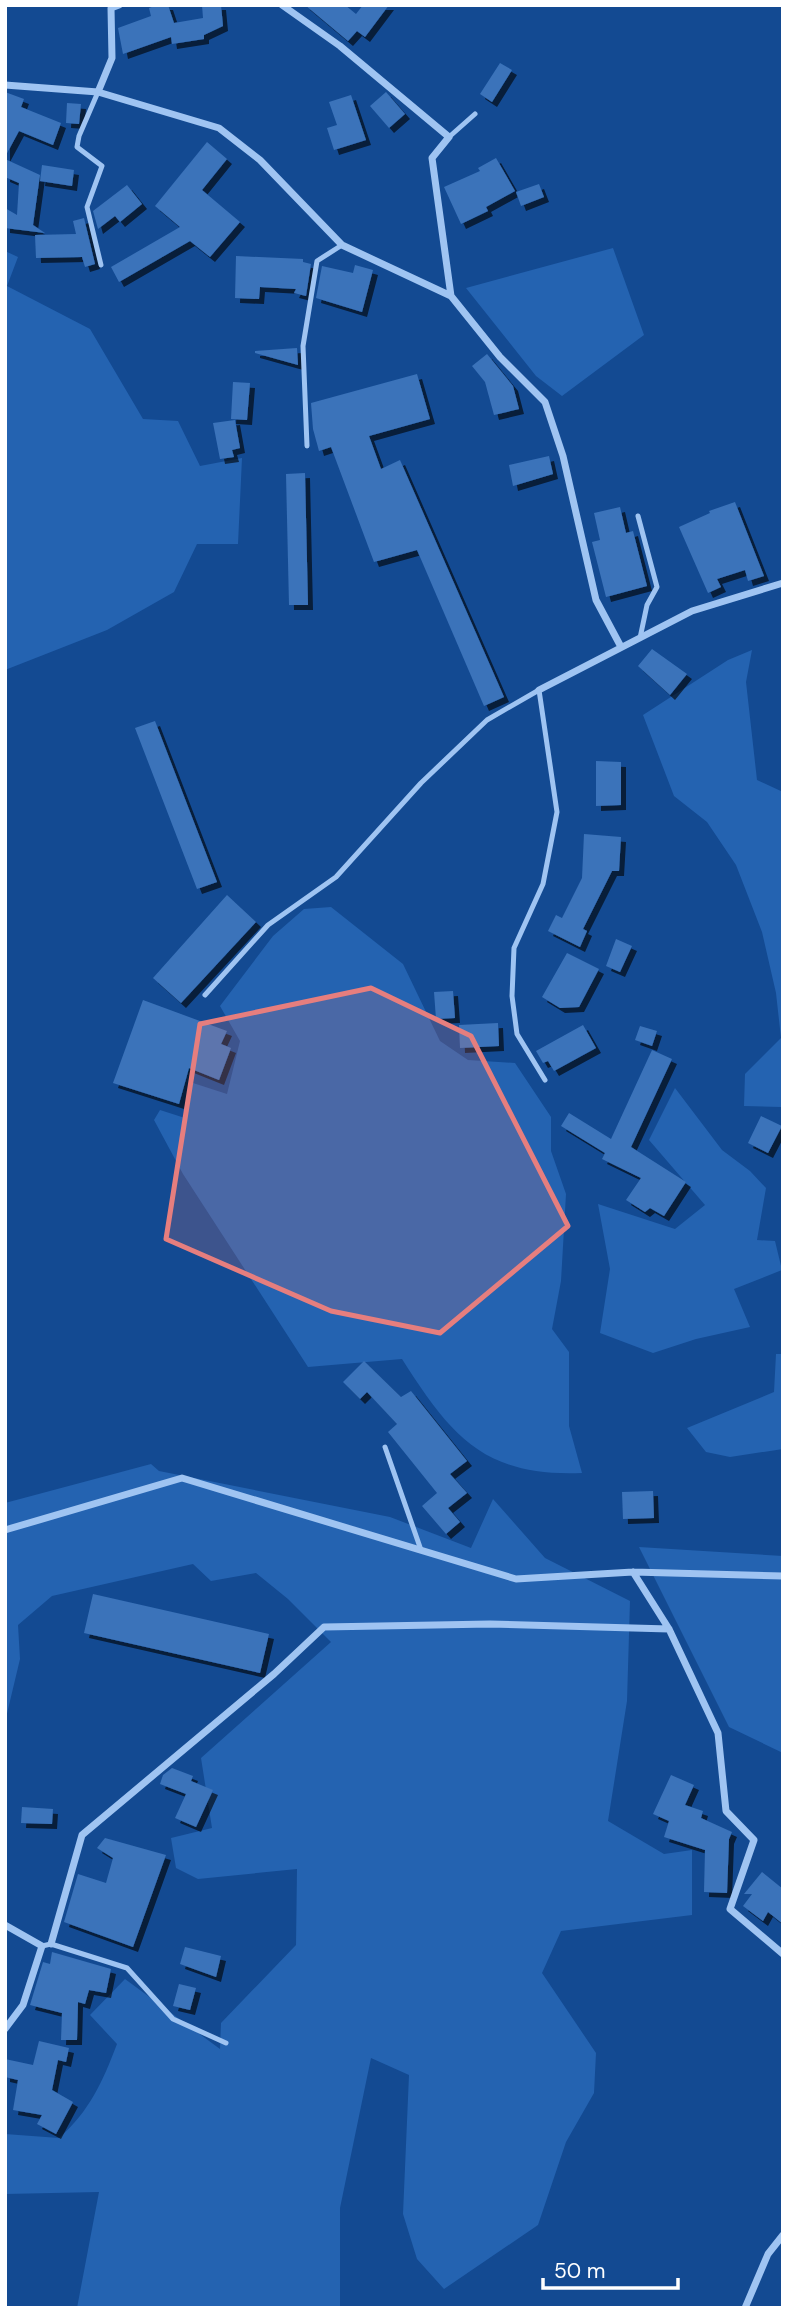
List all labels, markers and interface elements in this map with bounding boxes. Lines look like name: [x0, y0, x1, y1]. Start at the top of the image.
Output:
scale bar: [543, 2246, 678, 2290]
text: 50 m: [554, 2257, 605, 2285]

